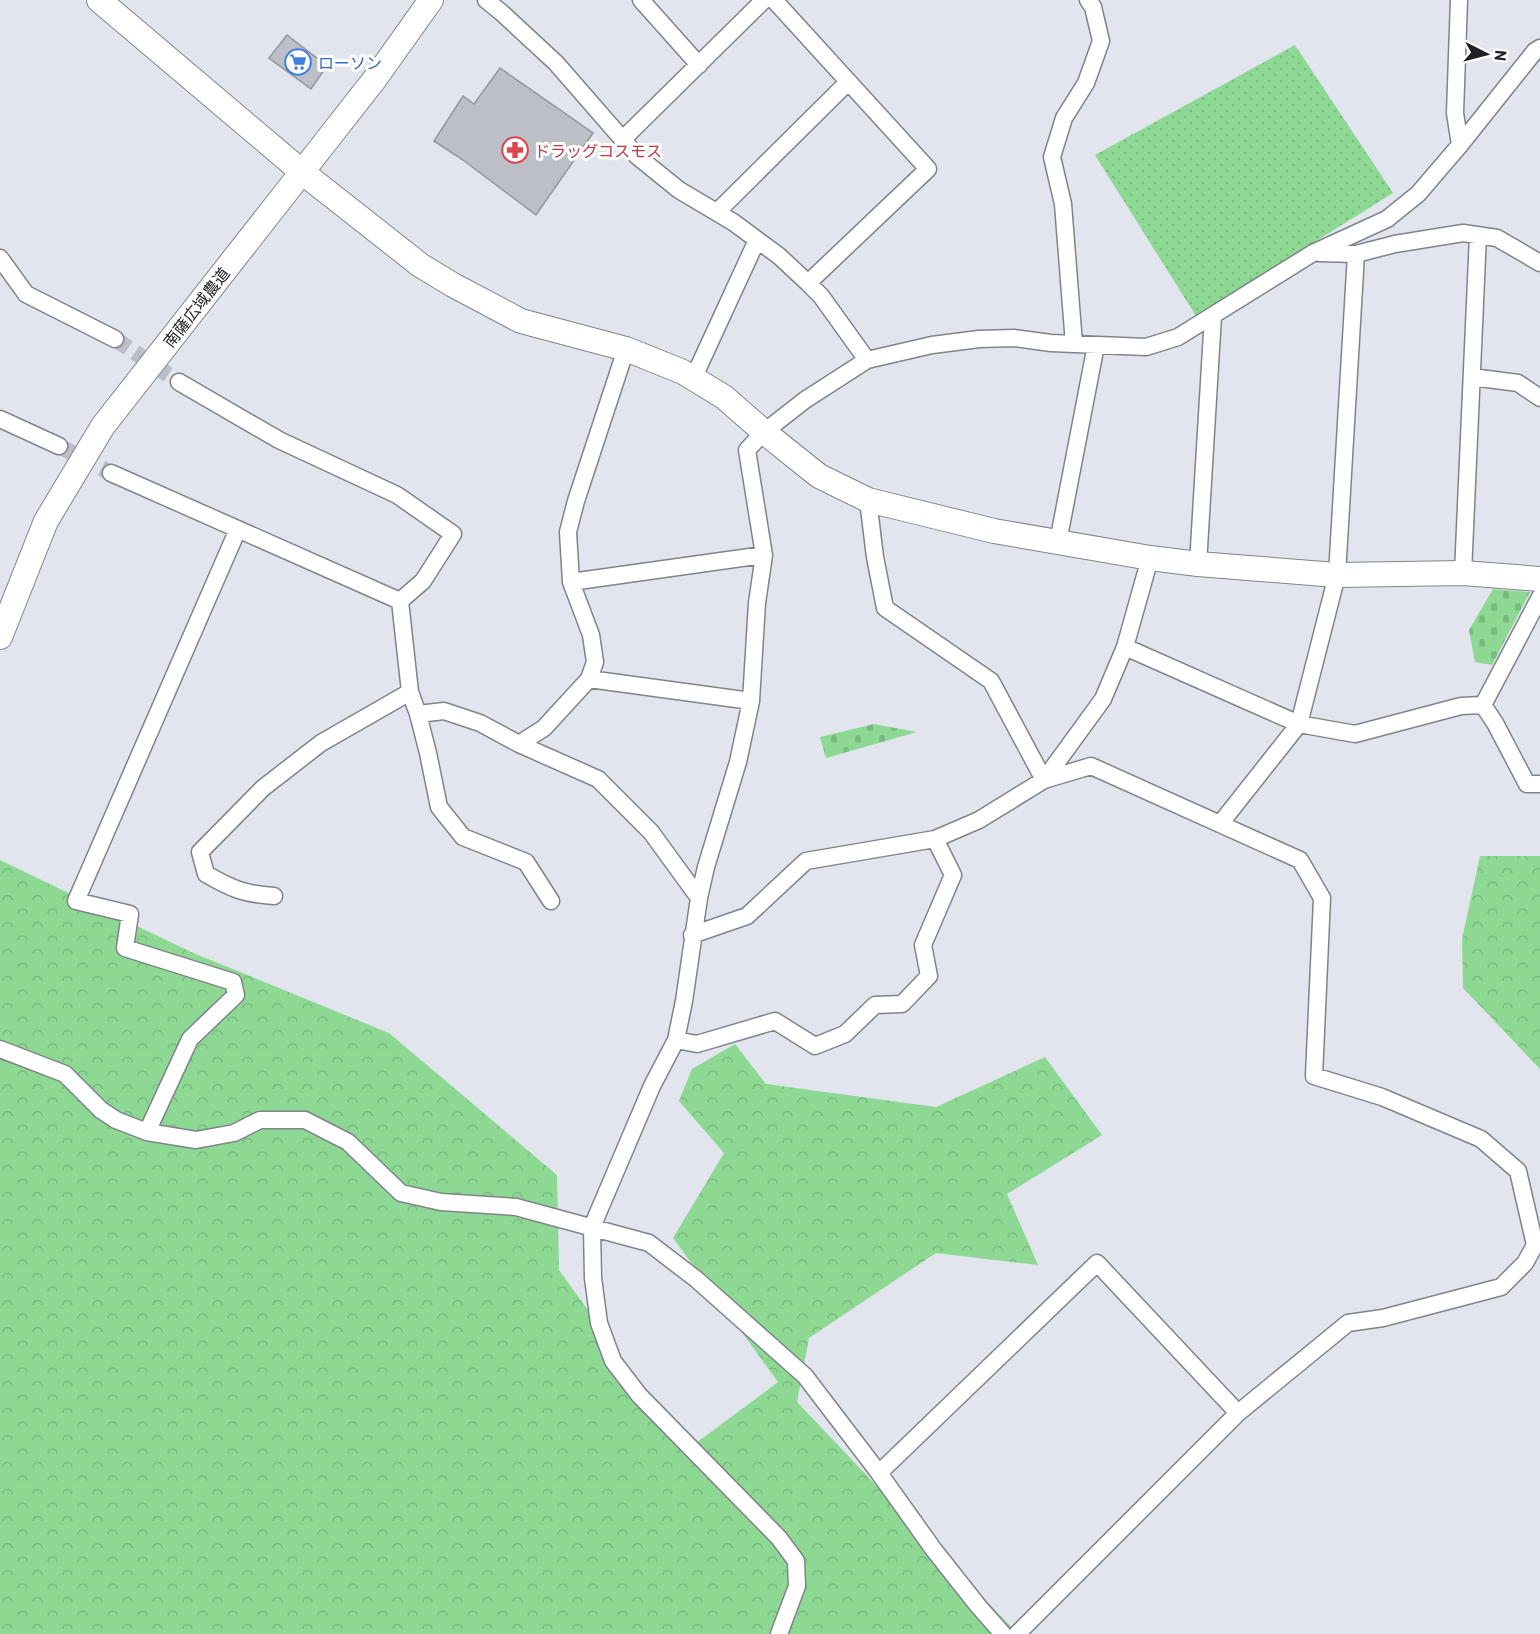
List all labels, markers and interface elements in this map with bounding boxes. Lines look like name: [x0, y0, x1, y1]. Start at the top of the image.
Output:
north arrow: [1456, 24, 1516, 84]
supermarket icon: ローソン: [283, 47, 313, 77]
text: N: [1491, 49, 1511, 62]
place label: ローソン: [318, 53, 382, 72]
pharmacy icon: ドラッグコスモス: [500, 135, 530, 165]
place label: ドラッグコスモス: [534, 141, 662, 160]
street label: 南薩広域農道: [159, 263, 233, 351]

